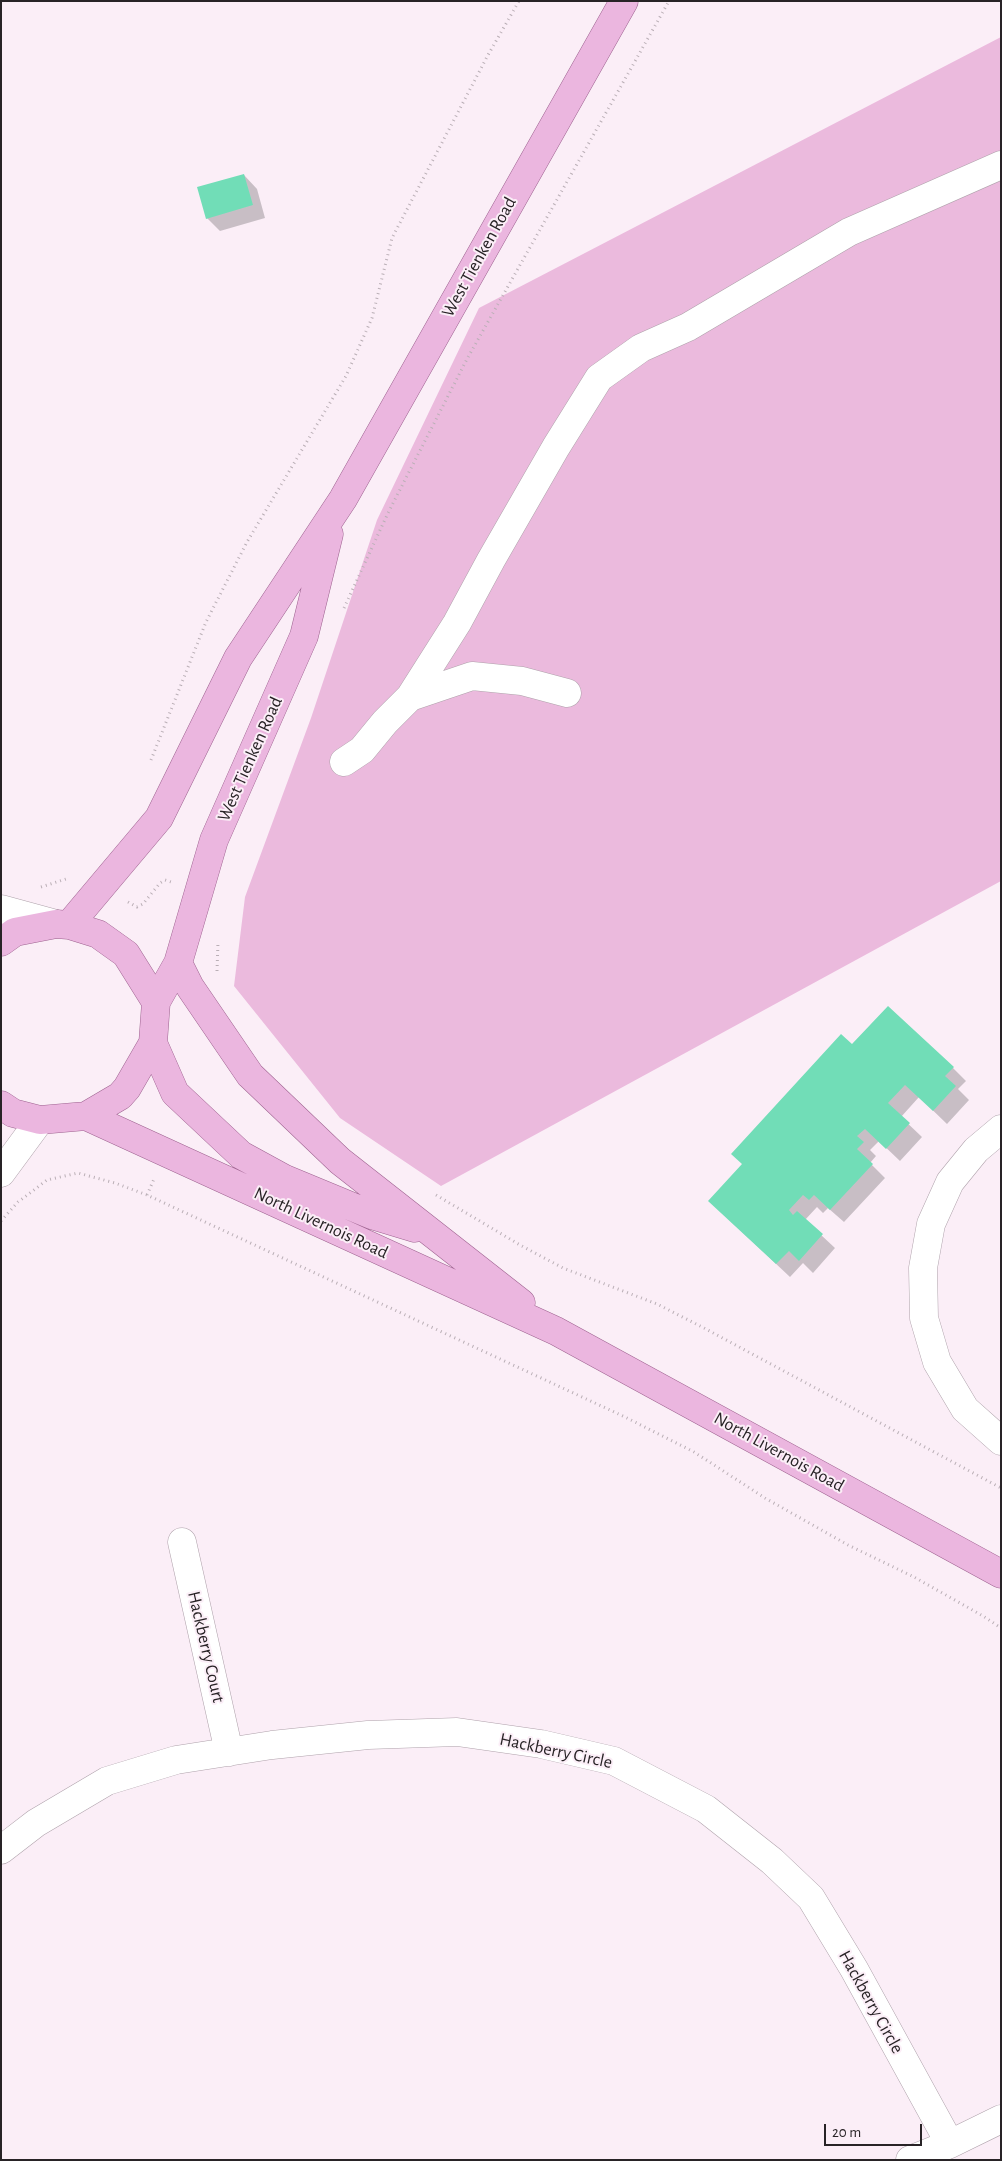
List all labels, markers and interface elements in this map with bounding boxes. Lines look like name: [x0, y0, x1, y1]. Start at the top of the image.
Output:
street label: West Tienken Road: [437, 193, 521, 321]
street label: West Tienken Road: [213, 693, 287, 825]
street label: North Livernois Road: [250, 1182, 392, 1264]
street label: North Livernois Road: [710, 1407, 848, 1497]
street label: Hackberry Court: [183, 1589, 229, 1705]
street label: Hackberry Circle: [498, 1729, 614, 1773]
street label: Hackberry Circle: [834, 1947, 908, 2057]
scale bar: [827, 2114, 924, 2146]
text: 20 m: [832, 2125, 861, 2140]

